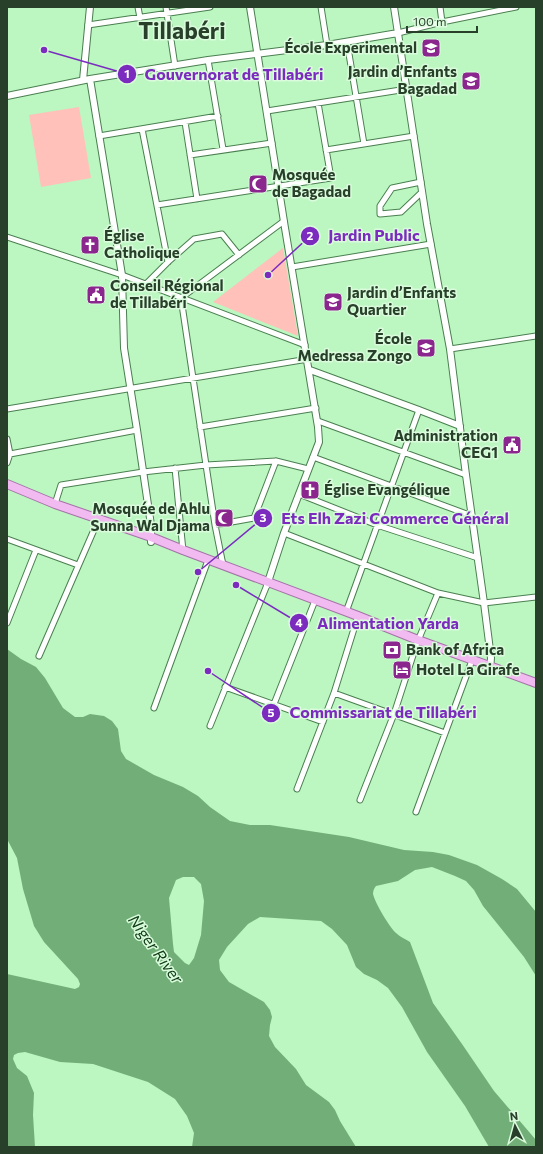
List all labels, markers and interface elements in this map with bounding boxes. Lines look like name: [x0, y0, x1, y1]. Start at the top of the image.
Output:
scale bar: [407, 8, 477, 34]
text: 100 m: [413, 14, 447, 28]
district label: Tillabéri: [138, 16, 226, 44]
school or university icon: École Experimental: [420, 37, 442, 59]
place label: École Experimental: [284, 38, 417, 56]
callout: Gouvernorat de Tillabéri: [117, 60, 331, 88]
place label: Jardin d’Enfants Bagadad: [348, 62, 457, 97]
text: Gouvernorat de Tillabéri: [145, 64, 323, 83]
text: 1: [124, 66, 130, 80]
school or university icon: Jardin d’Enfants Bagadad: [460, 70, 482, 92]
place label: Mosquée de Bagadad: [272, 165, 351, 200]
mosque icon: Mosquée de Bagadad: [247, 173, 269, 195]
callout: Jardin Public: [300, 222, 428, 250]
text: Jardin Public: [328, 225, 420, 244]
place label: Église Catholique: [104, 226, 180, 261]
text: 2: [307, 228, 314, 242]
church icon: Église Catholique: [79, 234, 101, 256]
place label: Conseil Régional de Tillabéri: [110, 276, 224, 311]
place label: Jardin d’Enfants Quartier: [347, 283, 456, 318]
public building icon: Conseil Régional de Tillabéri: [85, 284, 107, 306]
school or university icon: Jardin d’Enfants Quartier: [322, 291, 344, 313]
place label: École Medressa Zongo: [297, 329, 412, 364]
school or university icon: École Medressa Zongo: [415, 337, 437, 359]
place label: Administration CEG1: [393, 426, 498, 461]
public building icon: Administration CEG1: [501, 434, 523, 456]
church icon: Église Evangélique: [299, 479, 321, 501]
place label: Église Evangélique: [324, 480, 450, 498]
place label: Mosquée de Ahlu Sunna Wal Djama: [91, 499, 210, 534]
callout: Ets Elh Zazi Commerce Général: [253, 504, 517, 532]
mosque icon: Mosquée de Ahlu Sunna Wal Djama: [213, 507, 235, 529]
text: Ets Elh Zazi Commerce Général: [281, 508, 509, 527]
text: 3: [260, 510, 267, 524]
callout: Alimentation Yarda: [289, 609, 467, 637]
text: Alimentation Yarda: [317, 613, 459, 632]
text: 4: [295, 615, 303, 629]
bank icon: Bank of Africa: [381, 639, 403, 661]
place label: Bank of Africa: [406, 640, 504, 658]
hotel icon: Hotel La Girafe: [391, 659, 413, 681]
place label: Hotel La Girafe: [416, 660, 520, 678]
callout: Commissariat de Tillabéri: [261, 699, 484, 727]
text: Commissariat de Tillabéri: [289, 702, 477, 721]
text: 5: [268, 705, 275, 719]
water label: Niger River: [125, 911, 188, 987]
north arrow: [495, 1106, 535, 1146]
text: N: [509, 1109, 519, 1122]

